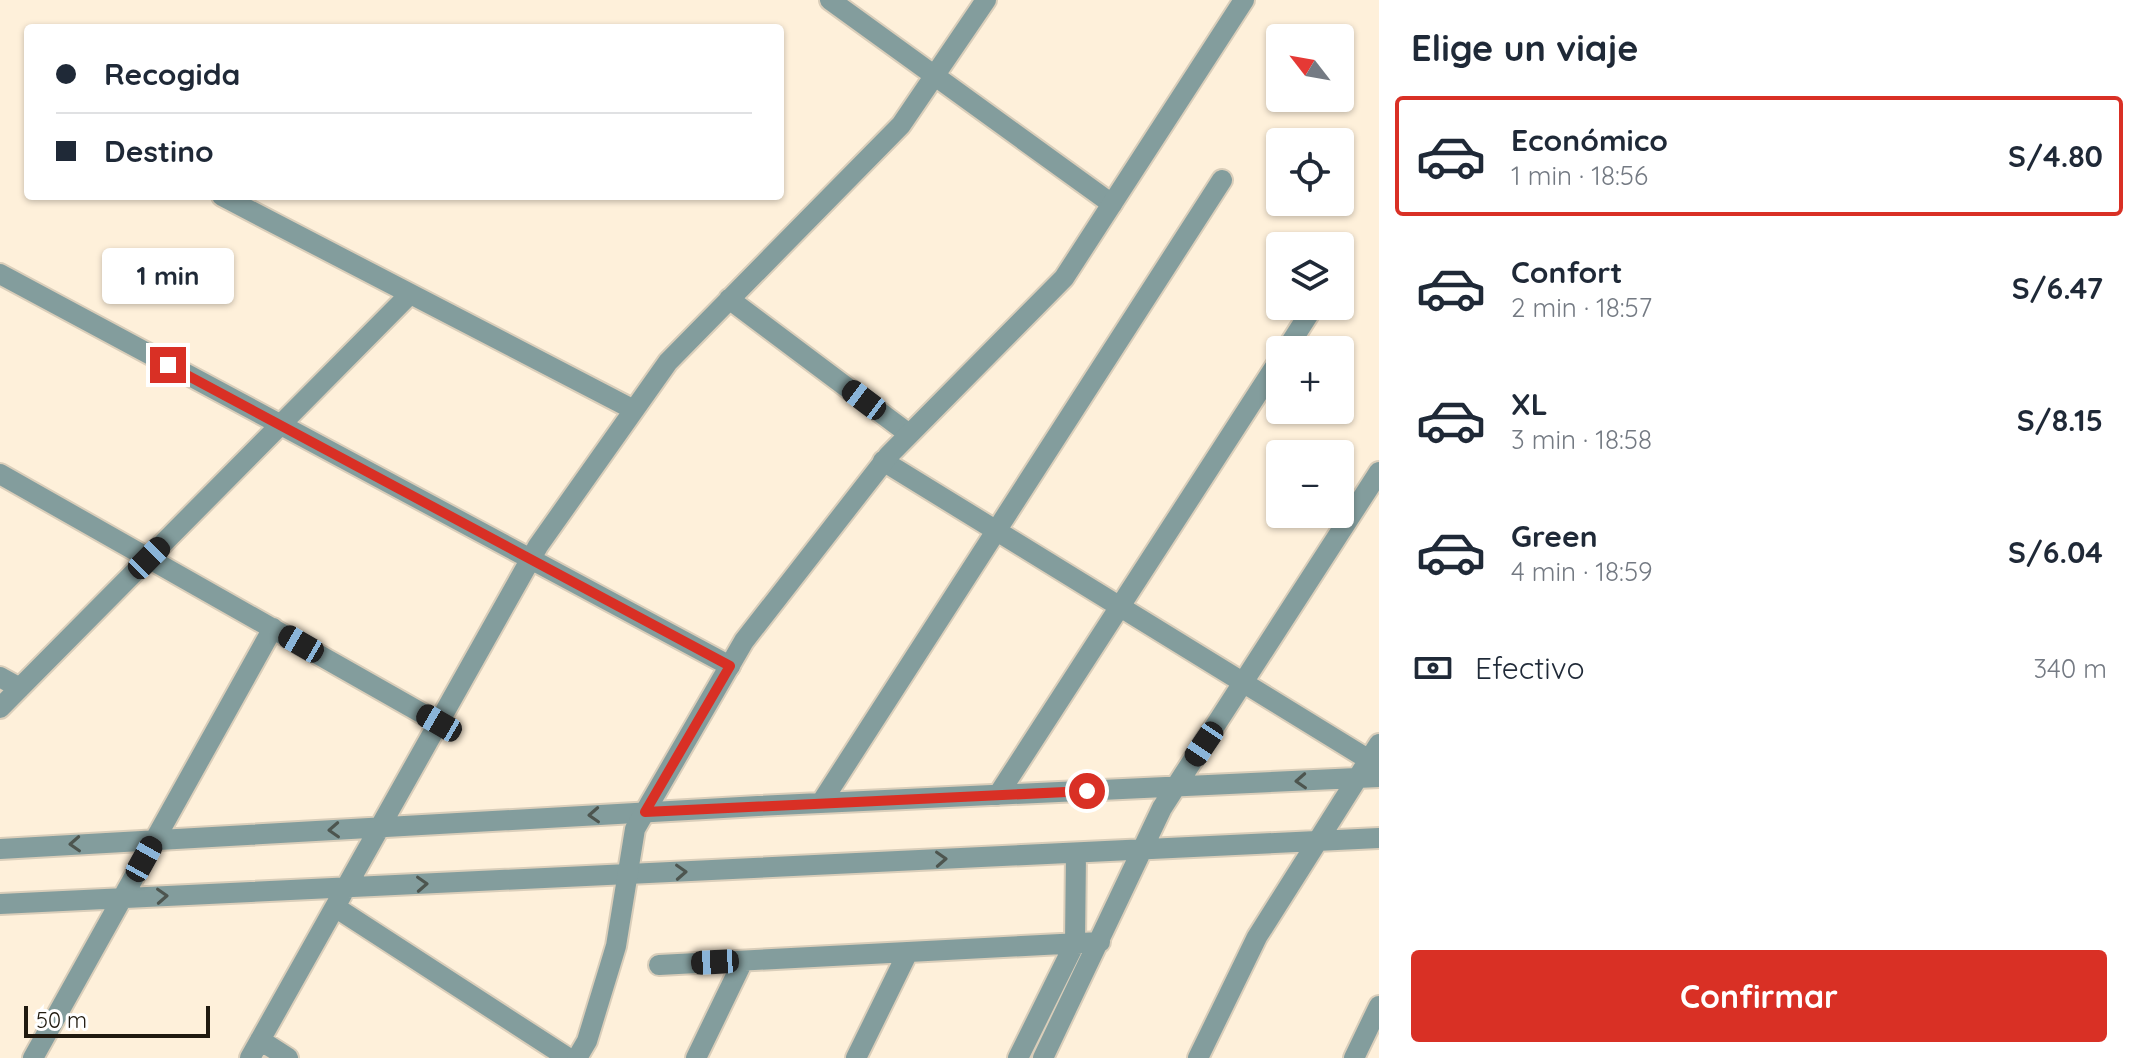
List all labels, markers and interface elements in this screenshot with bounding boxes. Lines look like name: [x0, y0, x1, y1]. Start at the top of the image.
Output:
north arrow: [1266, 24, 1354, 112]
map controls: [1266, 24, 1354, 528]
text: Elige un viaje: [1411, 25, 1639, 70]
text: Recogida: [104, 55, 240, 93]
icon: car: [1415, 120, 1487, 192]
text: Económico: [1511, 121, 1668, 159]
button: locate: [1266, 128, 1354, 216]
text: Destino: [104, 132, 214, 170]
text: S/4.80: [2008, 137, 2103, 175]
text: 1 min · 18:56: [1511, 159, 1648, 192]
button: layers: [1266, 232, 1354, 320]
callout: 1 min: [102, 249, 234, 305]
icon: car: [1415, 252, 1487, 324]
text: Confort: [1511, 253, 1623, 291]
text: 1 min: [137, 259, 200, 292]
text: S/6.47: [2012, 269, 2103, 307]
text: 2 min · 18:57: [1511, 291, 1652, 324]
button: +: [1266, 336, 1354, 424]
route end: [150, 347, 186, 383]
car: [838, 376, 890, 424]
icon: car: [1415, 384, 1487, 456]
text: XL: [1511, 385, 1548, 423]
text: S/8.15: [2017, 401, 2103, 439]
text: 3 min · 18:58: [1511, 423, 1652, 456]
button: −: [1266, 440, 1354, 528]
icon: car: [1415, 516, 1487, 588]
text: Green: [1511, 517, 1598, 555]
car: [124, 533, 174, 583]
text: S/6.04: [2008, 533, 2103, 571]
text: 4 min · 18:59: [1511, 555, 1653, 588]
car: [274, 622, 328, 666]
icon: cash: [1411, 646, 1455, 690]
text: Efectivo: [1475, 649, 1585, 687]
text: 340 m: [2033, 652, 2107, 685]
car: [412, 701, 466, 745]
car: [1181, 717, 1227, 771]
one-way arrow: [1294, 772, 1307, 789]
route start: [1069, 773, 1105, 809]
one-way arrow: [587, 807, 600, 824]
one-way arrow: [327, 821, 340, 838]
car: [122, 832, 166, 886]
one-way arrow: [68, 836, 81, 853]
one-way arrow: [935, 851, 948, 868]
one-way arrow: [675, 863, 688, 880]
one-way arrow: [416, 876, 429, 893]
one-way arrow: [156, 888, 169, 905]
car: [690, 949, 740, 975]
button: Confirmar: [1411, 950, 2107, 1042]
scale bar: [24, 1002, 210, 1038]
text: 50 m: [36, 1006, 87, 1034]

